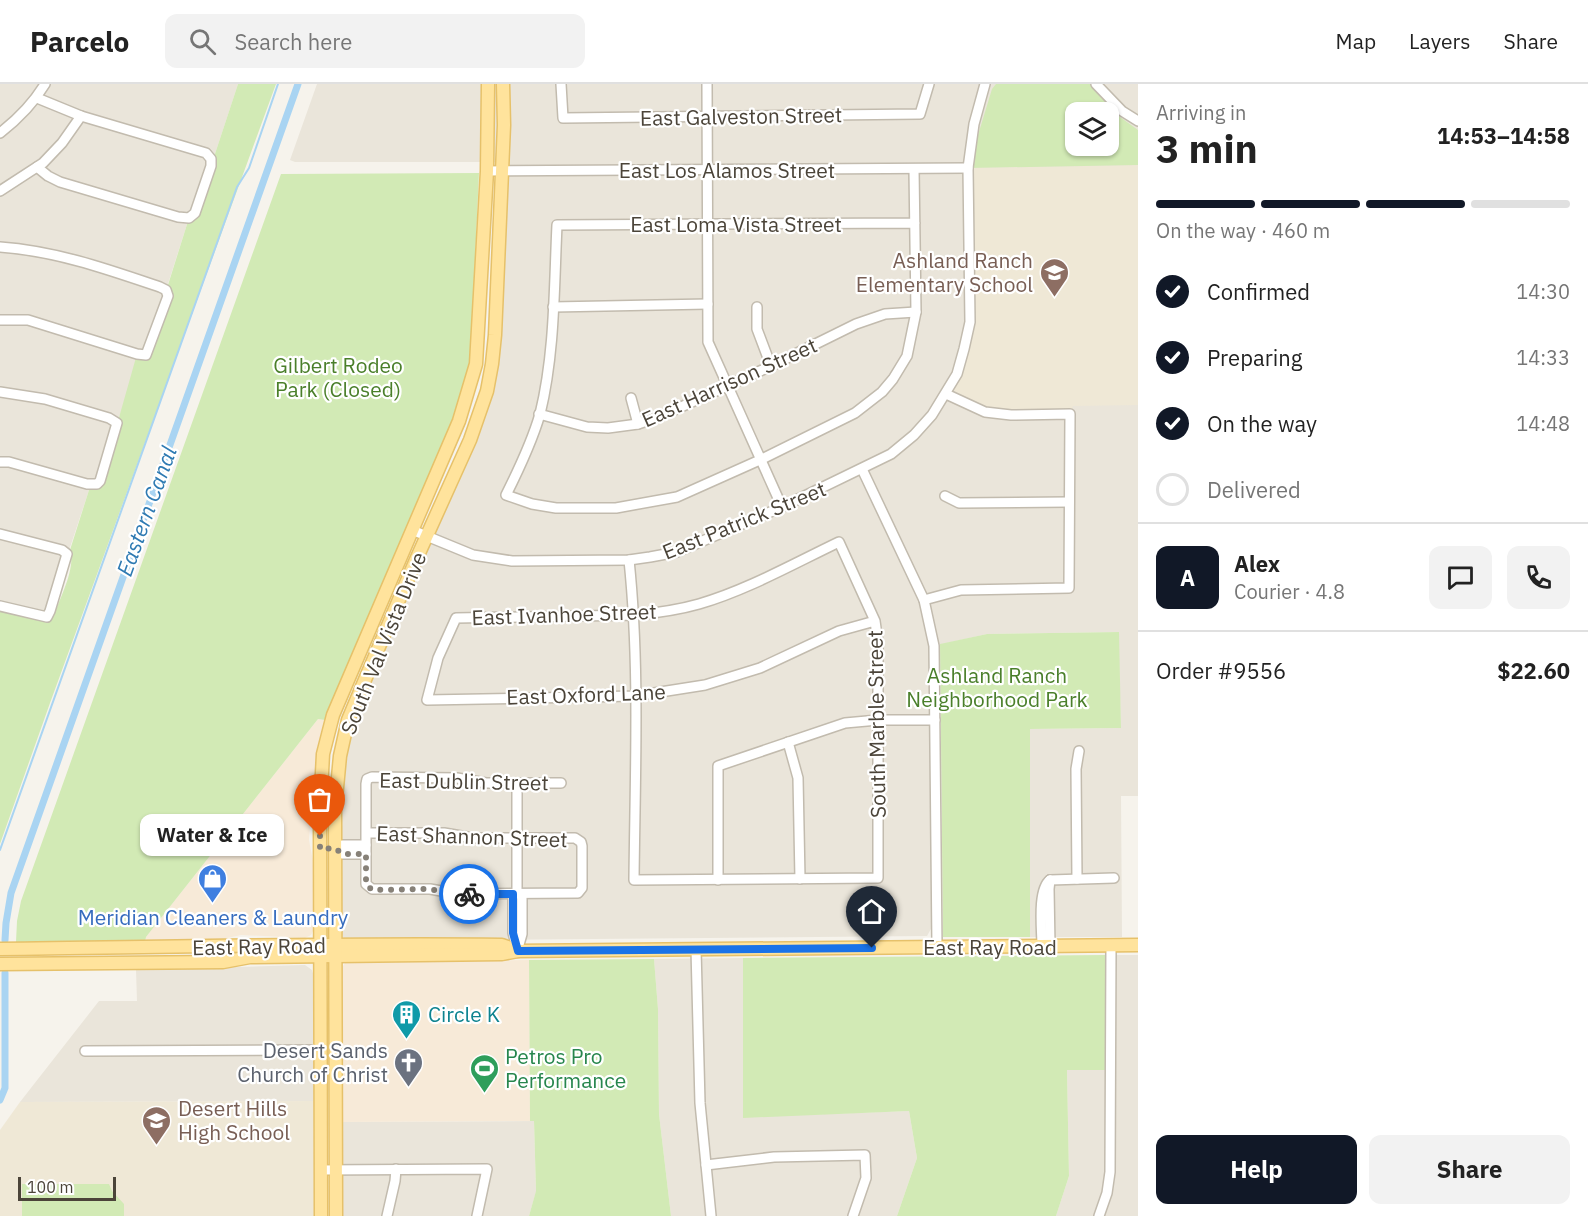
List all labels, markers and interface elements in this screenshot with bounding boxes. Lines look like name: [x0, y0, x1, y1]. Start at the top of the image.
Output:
search box: [165, 14, 585, 68]
text: Parcelo: [30, 23, 129, 60]
icon: search: [186, 25, 219, 58]
text: Search here: [234, 27, 352, 56]
text: Map: [1336, 27, 1376, 55]
text: Layers: [1409, 27, 1471, 55]
text: Share: [1504, 27, 1558, 55]
text: Arriving in: [1156, 99, 1246, 126]
street label: East Galveston Street: [640, 100, 842, 132]
map controls: [1065, 102, 1119, 156]
button: layers: [1065, 102, 1119, 156]
text: 14:53–14:58: [1437, 121, 1570, 150]
text: 3 min: [1156, 123, 1258, 174]
street label: East Los Alamos Street: [619, 156, 835, 184]
street label: East Loma Vista Street: [630, 210, 842, 238]
text: On the way · 460 m: [1156, 217, 1330, 244]
place label: Ashland Ranch Elementary School: [856, 246, 1033, 298]
school or university icon: Ashland Ranch Elementary School: [1038, 256, 1070, 298]
icon: check: [1156, 275, 1189, 308]
text: Confirmed: [1207, 277, 1310, 306]
text: 14:30: [1516, 278, 1570, 305]
street label: East Harrison Street: [637, 331, 821, 433]
icon: check: [1156, 341, 1189, 374]
text: Preparing: [1207, 343, 1302, 372]
text: 14:33: [1516, 344, 1570, 371]
park label: Gilbert Rodeo Park (Closed): [273, 351, 403, 403]
icon: check: [1156, 407, 1189, 440]
text: On the way: [1207, 409, 1317, 438]
text: 14:48: [1516, 410, 1570, 437]
water label: Eastern Canal: [109, 442, 183, 580]
street label: East Patrick Street: [658, 474, 830, 566]
text: Delivered: [1207, 475, 1301, 504]
button: chat: [1429, 546, 1492, 609]
button: phone: [1507, 546, 1570, 609]
street label: South Val Vista Drive: [334, 548, 432, 738]
text: Alex: [1234, 549, 1280, 578]
text: A: [1180, 563, 1195, 592]
text: Courier · 4.8: [1234, 578, 1345, 605]
street label: East Ivanhoe Street: [471, 597, 657, 631]
street label: South Marble Street: [860, 630, 892, 818]
text: Order #9556: [1156, 656, 1286, 685]
text: $22.60: [1497, 656, 1570, 685]
park label: Ashland Ranch Neighborhood Park: [906, 661, 1088, 713]
street label: East Oxford Lane: [506, 677, 666, 711]
street label: East Dublin Street: [379, 766, 549, 796]
pin: [294, 774, 345, 836]
icon: bag: [303, 783, 336, 816]
callout: Water & Ice: [140, 815, 284, 857]
street label: East Shannon Street: [376, 819, 568, 853]
text: Water & Ice: [157, 821, 267, 848]
shop icon: Meridian Cleaners & Laundry: [197, 862, 229, 904]
courier: [439, 864, 499, 924]
icon: bike: [453, 878, 486, 911]
pin: [846, 886, 897, 948]
icon: home: [855, 895, 888, 928]
place label: Meridian Cleaners & Laundry: [78, 903, 349, 931]
street label: East Ray Road: [192, 931, 326, 961]
street label: East Ray Road: [923, 933, 1057, 961]
building icon: Circle K: [391, 998, 423, 1040]
place label: Circle K: [428, 1000, 500, 1028]
place label: Desert Sands Church of Christ: [237, 1036, 388, 1088]
place label: Petros Pro Performance: [505, 1042, 626, 1094]
church icon: Desert Sands Church of Christ: [393, 1046, 425, 1088]
sports icon: Petros Pro Performance: [468, 1052, 500, 1094]
place label: Desert Hills High School: [178, 1094, 290, 1146]
school or university icon: Desert Hills High School: [141, 1104, 173, 1146]
button: Help: [1156, 1135, 1357, 1204]
button: Share: [1369, 1135, 1570, 1204]
scale bar: [18, 1174, 116, 1202]
text: 100 m: [27, 1177, 74, 1197]

